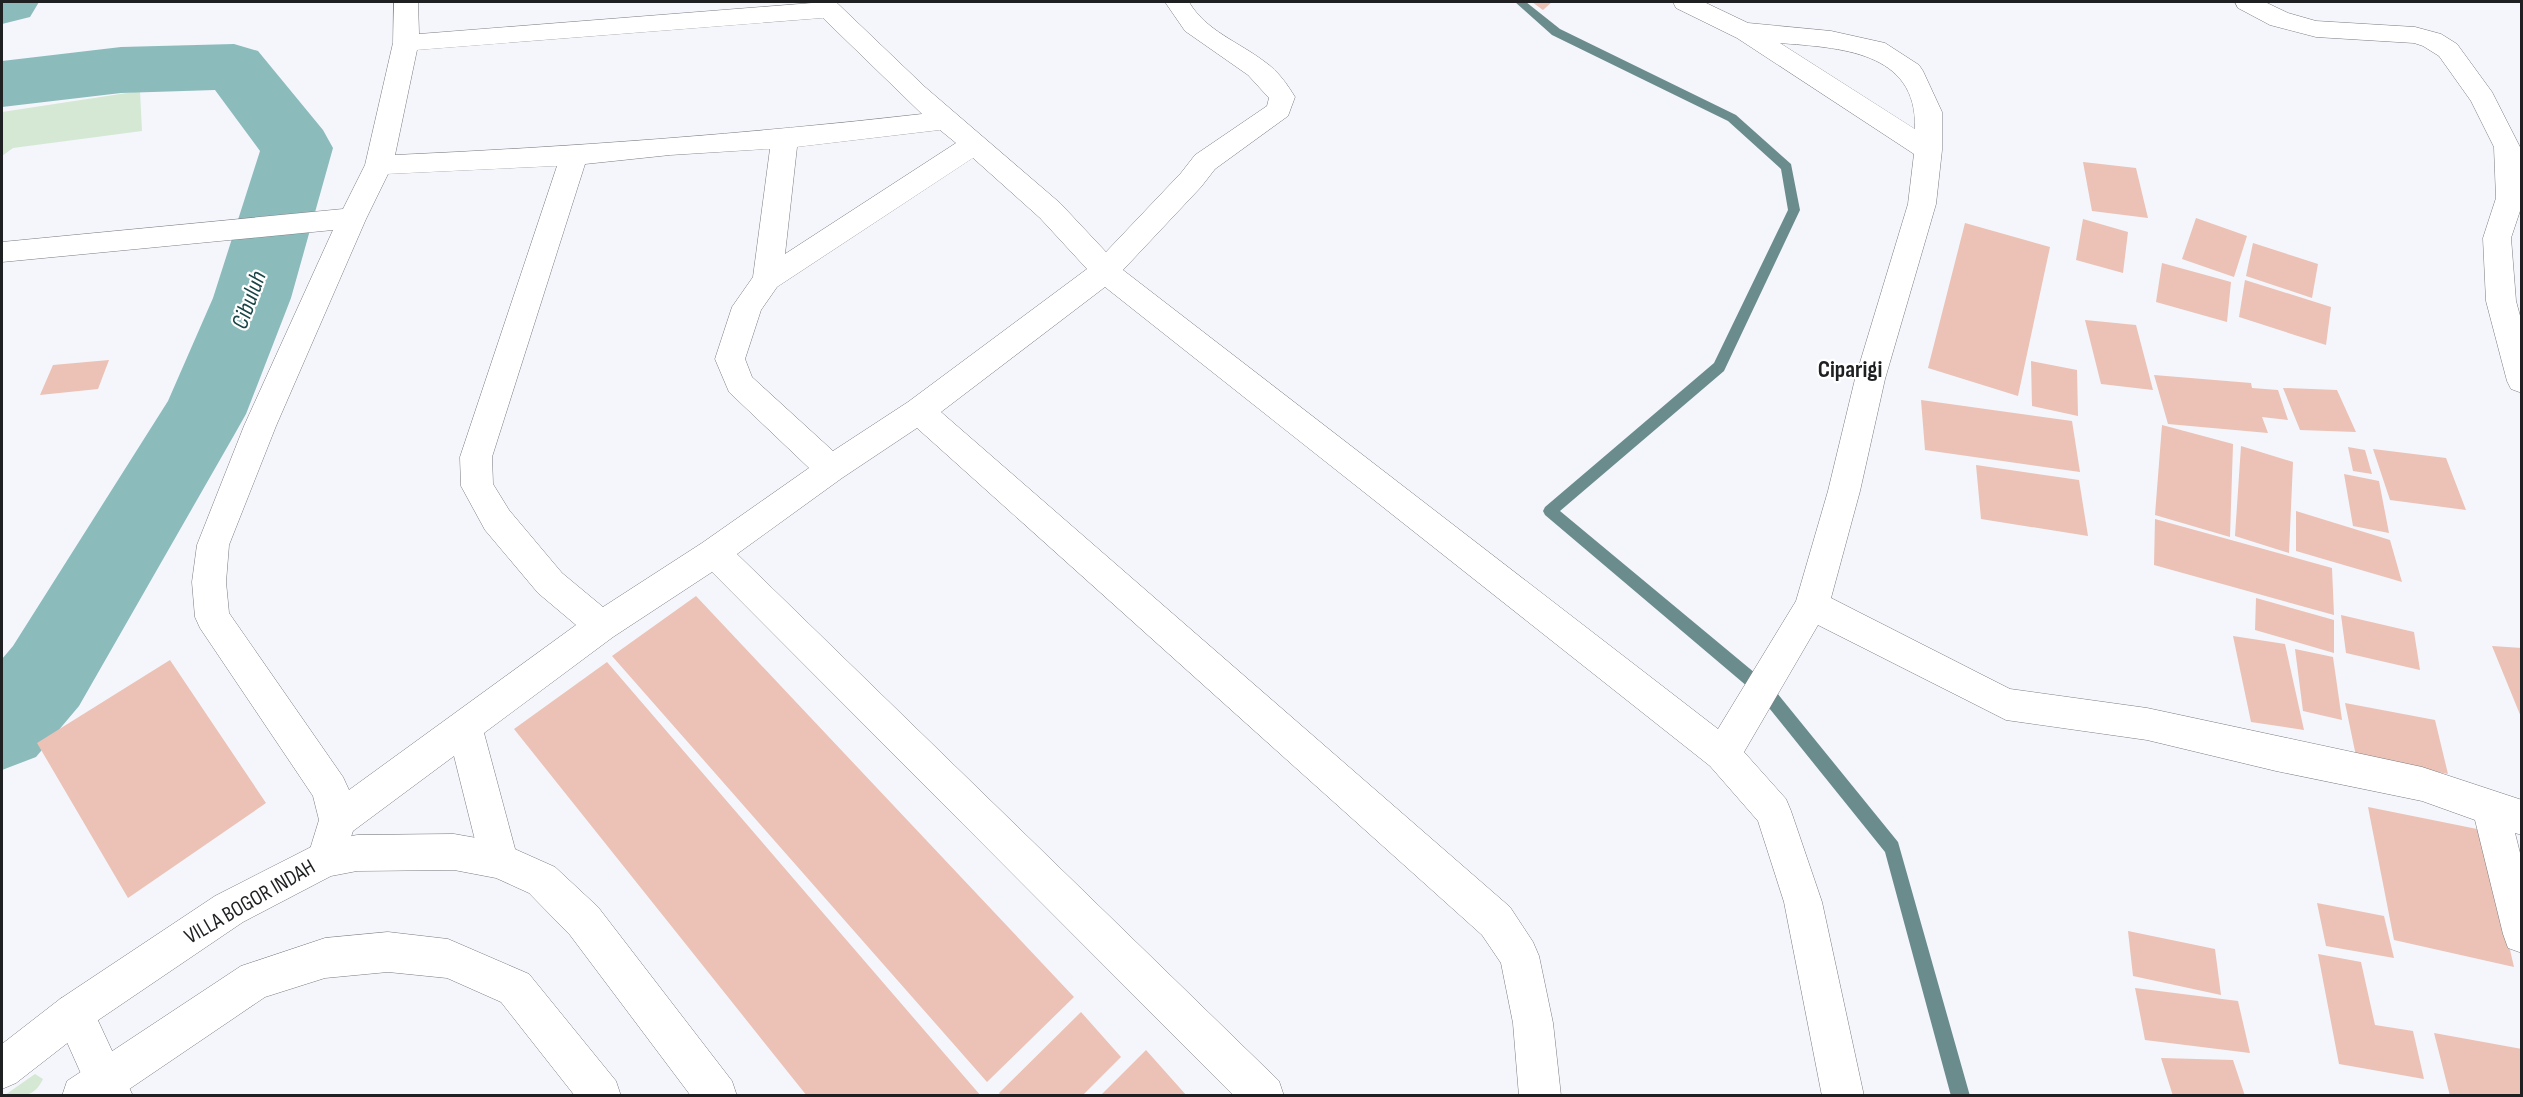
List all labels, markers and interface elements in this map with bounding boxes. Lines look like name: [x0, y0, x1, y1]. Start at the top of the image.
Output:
water label: Cibuluh: [225, 267, 273, 333]
district label: Ciparigi: [1818, 355, 1882, 384]
street label: VILLA BOGOR INDAH: [180, 854, 320, 950]

